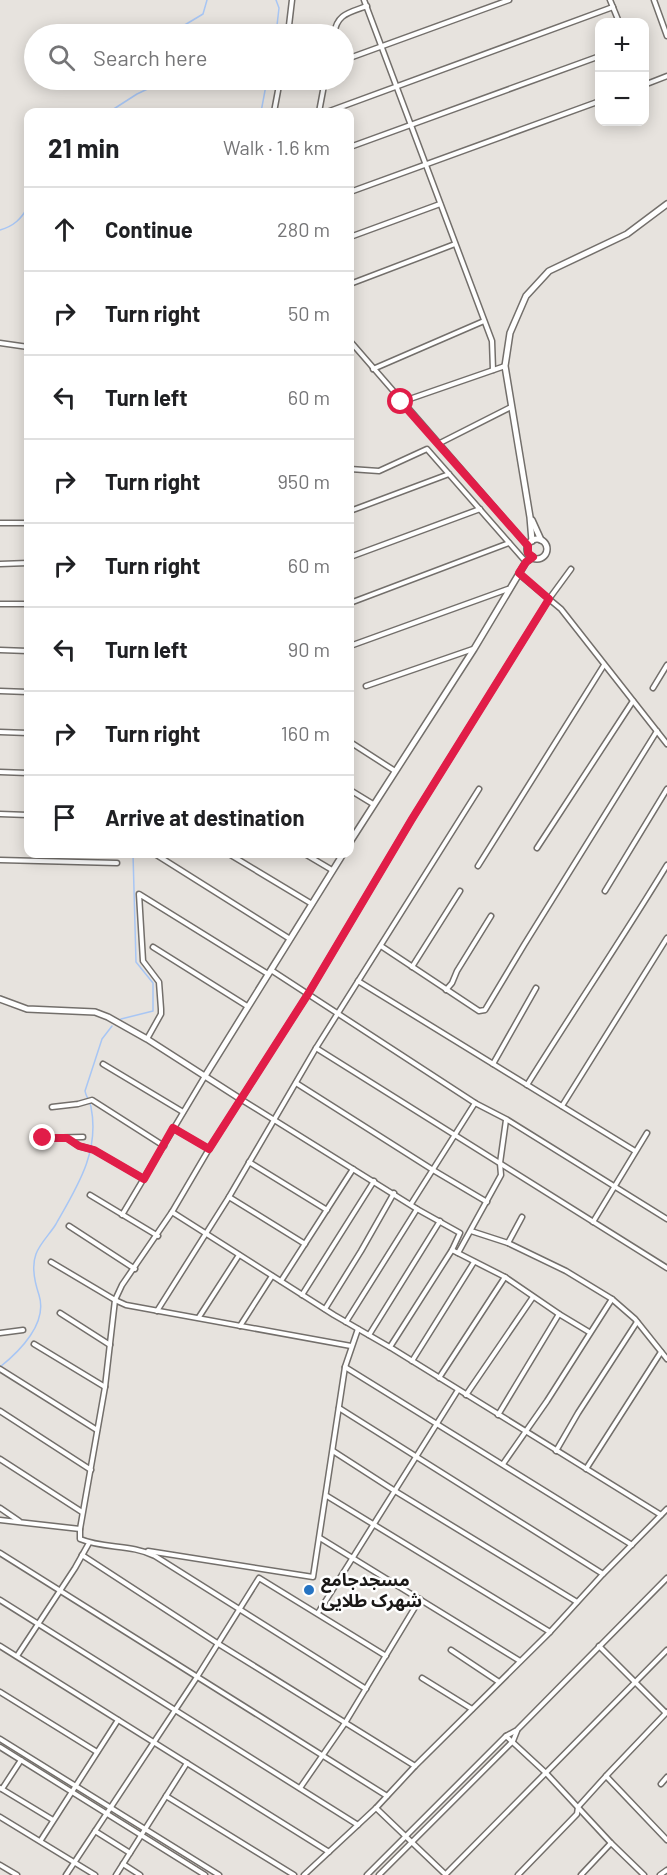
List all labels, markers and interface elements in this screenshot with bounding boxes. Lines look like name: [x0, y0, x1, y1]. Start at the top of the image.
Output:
map controls: [595, 18, 649, 126]
button: +: [595, 18, 649, 72]
search box: [24, 24, 354, 90]
icon: search: [45, 41, 78, 74]
text: Search here: [93, 44, 207, 70]
button: −: [595, 72, 649, 126]
text: 21 min: [48, 132, 119, 163]
text: Walk · 1.6 km: [223, 135, 330, 159]
icon: ahead: [48, 213, 81, 246]
text: Continue: [105, 216, 193, 242]
text: 280 m: [277, 217, 330, 241]
icon: right: [48, 297, 81, 330]
text: Turn right: [105, 300, 200, 326]
text: 50 m: [288, 301, 330, 325]
icon: left: [48, 381, 81, 414]
text: Turn left: [105, 384, 188, 410]
text: 60 m: [288, 385, 330, 409]
route start: [387, 388, 413, 414]
icon: right: [48, 465, 81, 498]
text: Turn right: [105, 468, 200, 494]
text: 950 m: [277, 469, 330, 493]
icon: right: [48, 549, 81, 582]
text: Turn right: [105, 552, 200, 578]
text: 60 m: [288, 553, 330, 577]
icon: left: [48, 633, 81, 666]
text: Turn left: [105, 636, 188, 662]
text: 90 m: [288, 637, 330, 661]
icon: right: [48, 717, 81, 750]
text: Turn right: [105, 720, 200, 746]
text: 160 m: [281, 721, 330, 745]
icon: arrive: [48, 801, 81, 834]
text: Arrive at destination: [105, 804, 304, 830]
route end: [29, 1124, 55, 1150]
place label: مسجدجامع شهرک طلایی: [321, 1568, 422, 1612]
marker: مسجدجامع شهرک طلایی: [302, 1583, 316, 1597]

